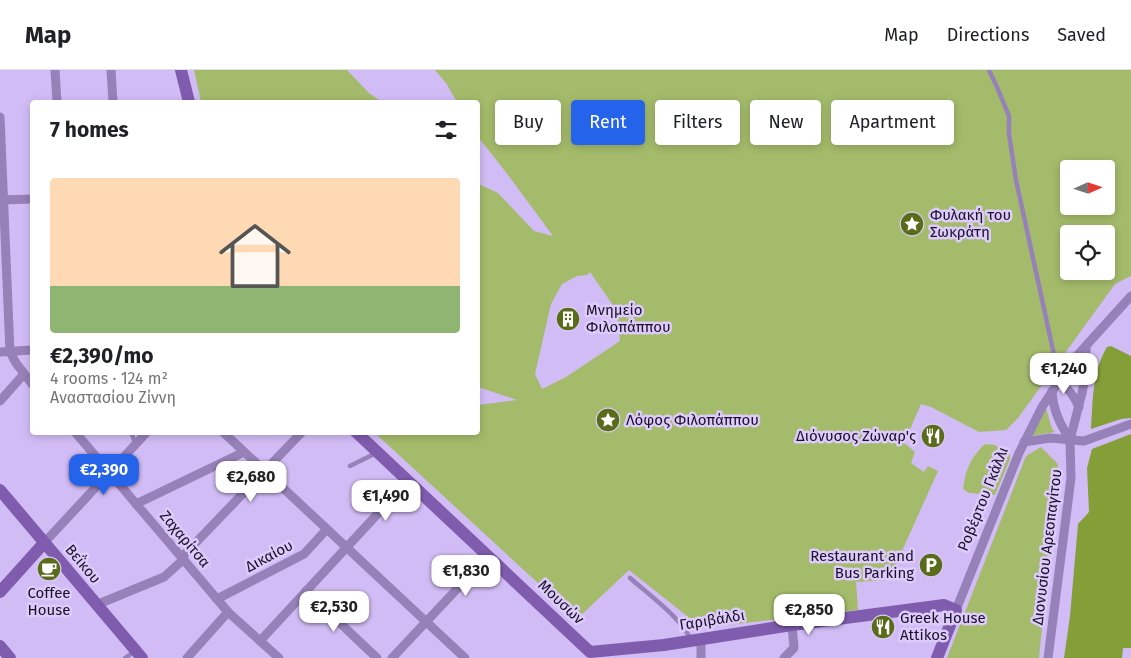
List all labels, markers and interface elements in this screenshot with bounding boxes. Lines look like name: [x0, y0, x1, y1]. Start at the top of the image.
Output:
text: Map: [25, 21, 71, 49]
text: Map: [884, 24, 919, 46]
text: Directions: [947, 24, 1029, 46]
text: Saved: [1057, 24, 1106, 46]
chip: Buy: [495, 100, 561, 145]
chip: Rent: [571, 100, 645, 145]
chip: Filters: [655, 100, 740, 145]
chip: New: [750, 100, 821, 145]
chip: Apartment: [831, 100, 954, 145]
icon: filters: [432, 116, 460, 144]
text: 7 homes: [50, 117, 129, 143]
north arrow: [1060, 160, 1115, 215]
map controls: [1060, 160, 1115, 280]
place label: Φυλακή του Σωκράτη: [930, 206, 1011, 241]
icon: home: [210, 211, 300, 301]
place icon: Φυλακή του Σωκράτη: [899, 211, 925, 237]
button: locate: [1060, 225, 1115, 280]
place label: Μνημείο Φιλοπάππου: [586, 301, 671, 336]
building icon: Μνημείο Φιλοπάππου: [555, 306, 581, 332]
text: €2,390/mo: [50, 343, 153, 369]
pin: €1,240: [1023, 352, 1105, 395]
text: €1,240: [1041, 359, 1087, 378]
text: 4 rooms · 124 m²: [50, 369, 168, 388]
text: Αναστασίου Ζίννη: [50, 388, 176, 407]
place icon: Λόφος Φιλοπάππου: [595, 407, 621, 433]
place label: Λόφος Φιλοπάππου: [626, 411, 759, 429]
restaurant icon: Διόνυσος Ζώναρ'ς: [920, 423, 946, 449]
place label: Διόνυσος Ζώναρ'ς: [796, 427, 916, 445]
street label: Ροβέρτου Γκάλλι: [954, 444, 1012, 554]
pin: €2,390: [63, 454, 145, 496]
text: €2,390: [80, 460, 128, 479]
pin: €2,680: [210, 460, 292, 503]
text: €2,680: [227, 467, 275, 486]
street label: Διονυσίου Αρεοπαγίτου: [1028, 468, 1066, 626]
pin: €1,490: [345, 480, 427, 522]
text: €1,490: [363, 486, 409, 505]
street label: Ζαχαρίτσα: [156, 507, 214, 571]
street label: Δικαίου: [242, 536, 296, 576]
street label: Βεΐκου: [61, 541, 105, 587]
place label: Restaurant and Bus Parking: [810, 547, 914, 582]
parking icon: Restaurant and Bus Parking: [918, 552, 944, 578]
pin: €1,830: [425, 554, 507, 597]
cafe icon: Coffee House: [36, 556, 62, 582]
text: €1,830: [442, 561, 490, 580]
street label: Μουσών: [534, 576, 588, 628]
place label: Coffee House: [27, 584, 71, 619]
pin: €2,530: [293, 590, 375, 633]
pin: €2,850: [768, 594, 850, 636]
text: €2,530: [310, 597, 358, 616]
text: €2,850: [785, 600, 833, 619]
street label: Γαριβάλδι: [678, 606, 746, 634]
place label: Greek House Attikos: [900, 609, 986, 644]
restaurant icon: Greek House Attikos: [870, 614, 896, 640]

